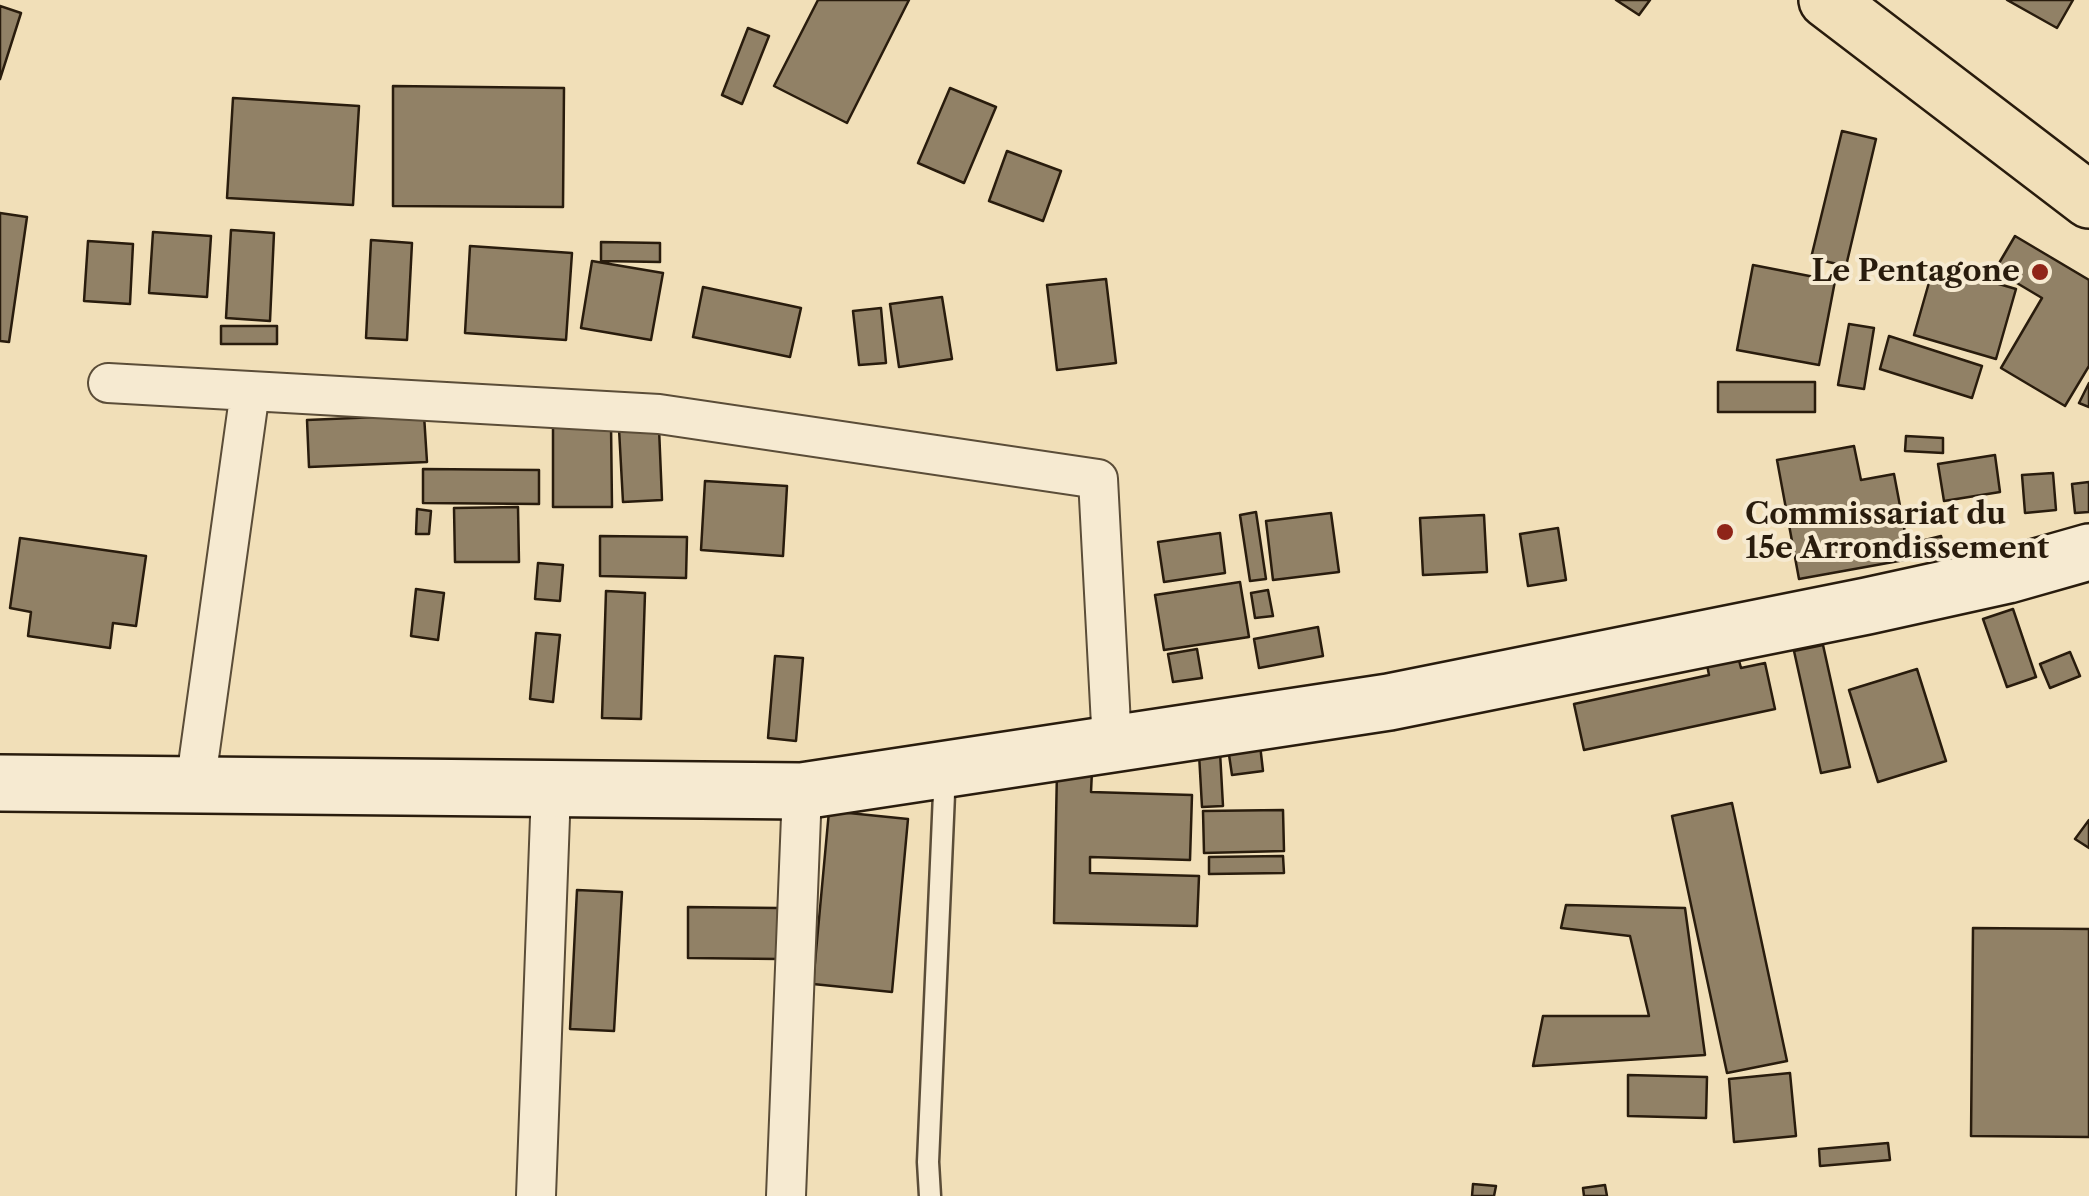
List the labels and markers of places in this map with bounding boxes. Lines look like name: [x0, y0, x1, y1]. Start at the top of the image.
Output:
place label: Le Pentagone: [1811, 254, 2020, 290]
marker: Le Pentagone: [2029, 261, 2051, 283]
place label: Commissariat du 15e Arrondissement: [1745, 497, 2049, 568]
marker: Commissariat du 15e Arrondissement: [1714, 521, 1736, 543]

